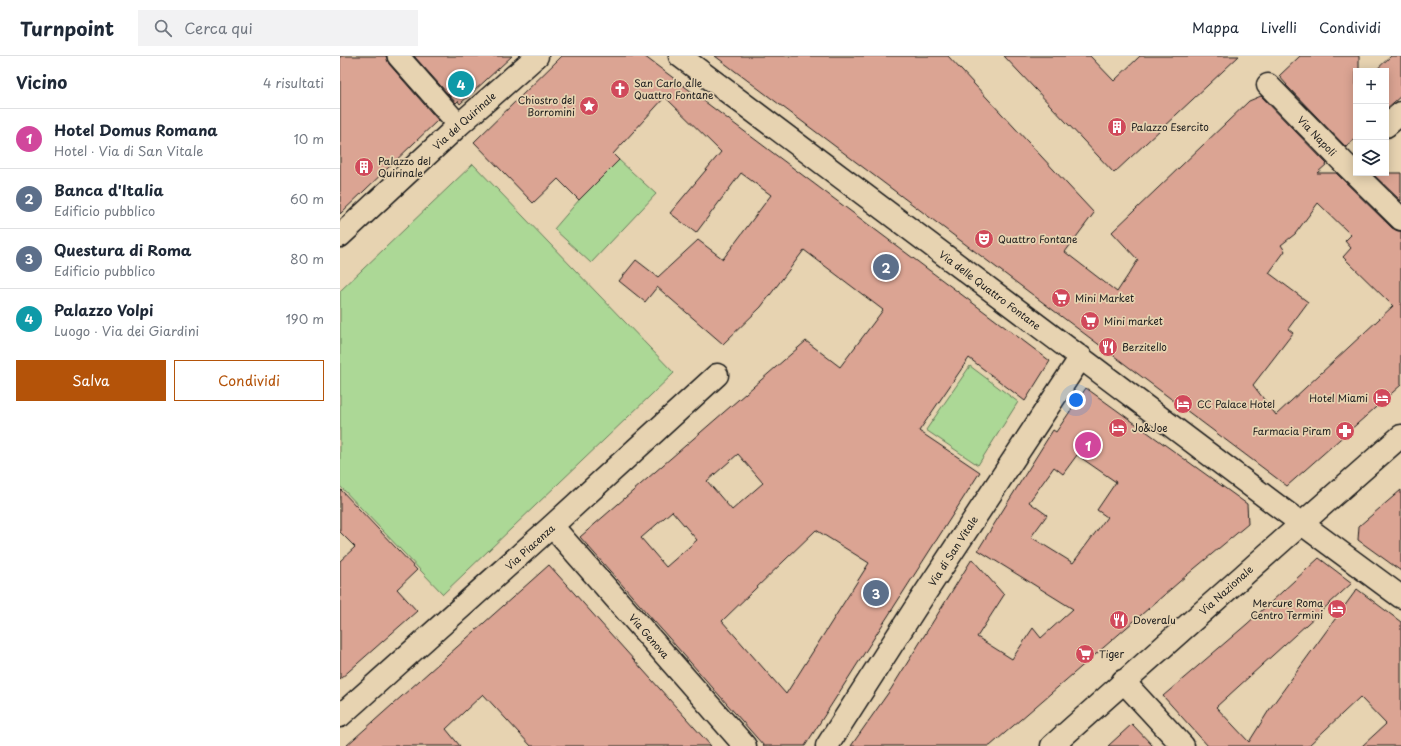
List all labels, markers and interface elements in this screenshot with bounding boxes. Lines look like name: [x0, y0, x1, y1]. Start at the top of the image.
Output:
search box: [138, 10, 418, 46]
text: Turnpoint: [20, 14, 114, 42]
text: Cerca qui: [184, 16, 253, 39]
icon: search: [152, 17, 174, 39]
text: Mappa: [1192, 17, 1239, 38]
text: Livelli: [1261, 17, 1297, 38]
text: Condividi: [1319, 17, 1381, 38]
map controls: [1353, 68, 1389, 176]
button: +: [1353, 68, 1389, 104]
text: Vicino: [16, 69, 67, 95]
pin: 4: [448, 69, 474, 99]
text: 4 risultati: [263, 73, 324, 92]
place label: San Carlo alle Quattro Fontane: [634, 75, 714, 102]
church icon: San Carlo alle Quattro Fontane: [609, 78, 631, 100]
street label: Via del Quirinale: [429, 88, 498, 153]
place label: Chiostro del Borromini: [518, 92, 575, 119]
place icon: Chiostro del Borromini: [578, 95, 600, 117]
button: −: [1353, 104, 1389, 140]
street label: Via Napoli: [1294, 112, 1340, 159]
building icon: Palazzo Esercito: [1106, 116, 1128, 138]
text: Hotel Domus Romana: [54, 118, 218, 141]
place label: Palazzo Esercito: [1131, 119, 1209, 134]
text: 1: [26, 129, 32, 148]
text: 10 m: [294, 129, 324, 148]
button: layers: [1353, 140, 1389, 176]
text: Hotel · Via di San Vitale: [54, 141, 204, 160]
place label: Palazzo del Quirinale: [378, 153, 431, 180]
building icon: Palazzo del Quirinale: [353, 156, 375, 178]
text: Banca d'Italia: [54, 178, 164, 201]
text: 2: [24, 189, 34, 208]
text: 60 m: [290, 189, 324, 208]
text: Edificio pubblico: [54, 201, 155, 220]
theatre icon: Quattro Fontane: [973, 228, 995, 250]
place label: Quattro Fontane: [998, 231, 1078, 246]
text: Questura di Roma: [54, 238, 192, 261]
street label: Via delle Quattro Fontane: [936, 246, 1045, 333]
text: 3: [25, 249, 33, 268]
text: 80 m: [290, 249, 324, 268]
pin: 2: [873, 252, 899, 282]
text: Edificio pubblico: [54, 261, 155, 280]
supermarket icon: Mini Market: [1050, 287, 1072, 309]
place label: Mini Market: [1075, 290, 1134, 305]
text: Palazzo Volpi: [54, 298, 153, 321]
text: 4: [25, 309, 33, 328]
text: 190 m: [285, 309, 324, 328]
supermarket icon: Mini market: [1079, 310, 1101, 332]
place label: Mini market: [1104, 313, 1163, 328]
text: Luogo · Via dei Giardini: [54, 321, 199, 340]
restaurant icon: Berzitello: [1097, 336, 1119, 358]
place label: Berzitello: [1122, 339, 1167, 354]
button: Salva: [16, 360, 166, 401]
button: Condividi: [174, 360, 324, 401]
hotel icon: Hotel Miami: [1371, 387, 1393, 409]
your location: [1066, 390, 1086, 410]
place label: Hotel Miami: [1309, 390, 1368, 405]
hotel icon: CC Palace Hotel: [1172, 393, 1194, 415]
place label: CC Palace Hotel: [1197, 396, 1275, 411]
hotel icon: Jo&Joe: [1107, 417, 1129, 439]
place label: Jo&Joe: [1132, 420, 1168, 435]
pharmacy icon: Farmacia Piram: [1334, 420, 1356, 442]
place label: Farmacia Piram: [1253, 423, 1331, 438]
pin: 1: [1075, 430, 1101, 460]
street label: Via di San Vitale: [924, 512, 981, 589]
street label: Via Piacenza: [502, 520, 558, 573]
street label: Via Nazionale: [1195, 561, 1256, 618]
pin: 3: [863, 578, 889, 608]
place label: Mercure Roma Centro Termini: [1250, 595, 1323, 622]
hotel icon: Mercure Roma Centro Termini: [1326, 598, 1348, 620]
restaurant icon: Doveralu: [1108, 609, 1130, 631]
street label: Via Genova: [626, 610, 674, 662]
place label: Doveralu: [1133, 612, 1176, 627]
supermarket icon: Tiger: [1074, 643, 1096, 665]
place label: Tiger: [1099, 646, 1124, 661]

